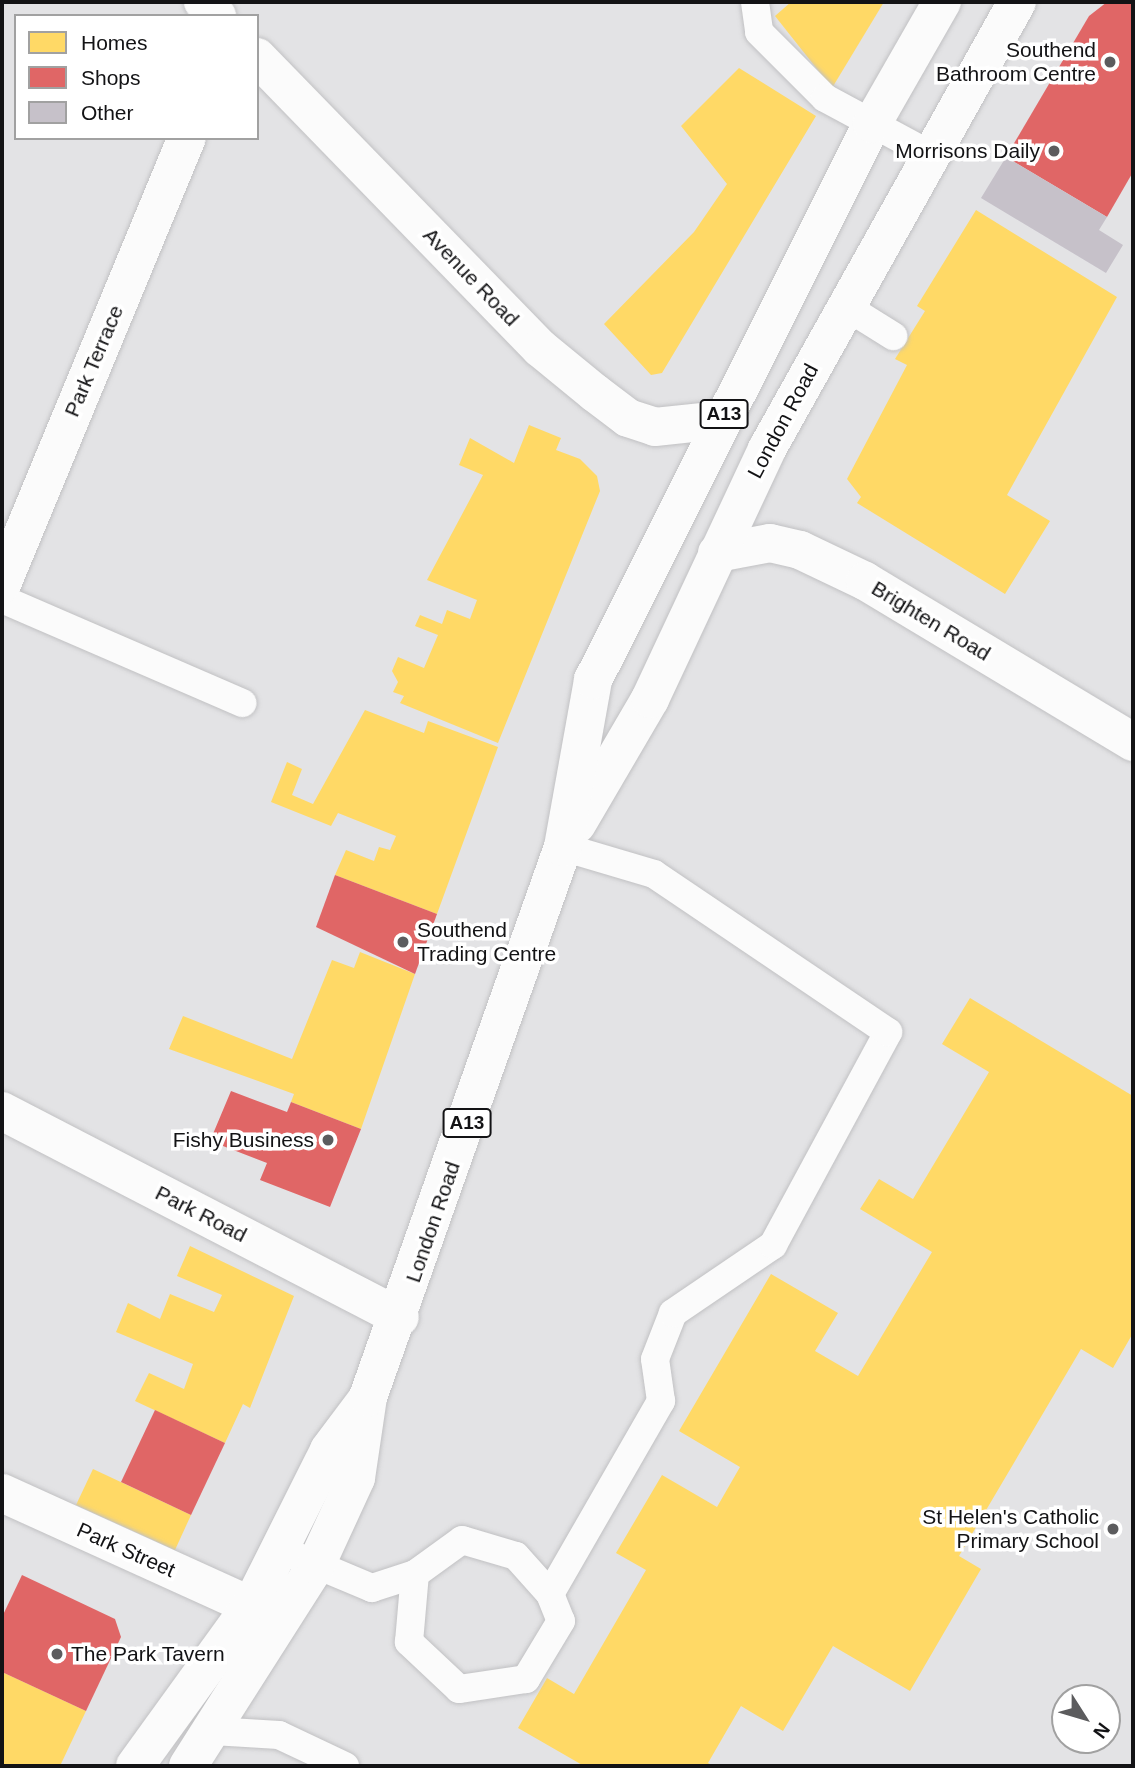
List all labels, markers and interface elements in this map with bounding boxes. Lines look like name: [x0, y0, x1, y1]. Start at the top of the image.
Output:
legend: [14, 14, 259, 140]
text: Homes: [81, 31, 148, 54]
place label: Southend Bathroom Centre: [936, 37, 1096, 87]
marker: Southend Bathroom Centre: [1102, 54, 1118, 70]
text: Shops: [81, 66, 141, 89]
text: Other: [81, 101, 134, 124]
place label: Morrisons Daily: [895, 138, 1040, 164]
marker: Morrisons Daily: [1046, 143, 1062, 159]
street label: Avenue Road: [418, 223, 524, 331]
street label: Park Terrace: [59, 301, 129, 421]
street label: London Road: [742, 359, 824, 483]
road number: A13: [700, 398, 748, 430]
street label: Brighten Road: [867, 576, 995, 666]
place label: Southend Trading Centre: [417, 917, 556, 967]
marker: Southend Trading Centre: [395, 934, 411, 950]
road number: A13: [442, 1107, 491, 1138]
place label: Fishy Business: [173, 1127, 314, 1153]
marker: Fishy Business: [320, 1132, 336, 1148]
street label: London Road: [401, 1158, 465, 1286]
street label: Park Road: [151, 1180, 251, 1248]
place label: St Helen's Catholic Primary School: [922, 1504, 1099, 1554]
street label: Park Street: [73, 1517, 179, 1583]
marker: St Helen's Catholic Primary School: [1105, 1521, 1121, 1537]
place label: The Park Tavern: [71, 1641, 225, 1667]
marker: The Park Tavern: [49, 1646, 65, 1662]
north arrow: [1051, 1684, 1121, 1754]
text: N: [1089, 1719, 1114, 1743]

